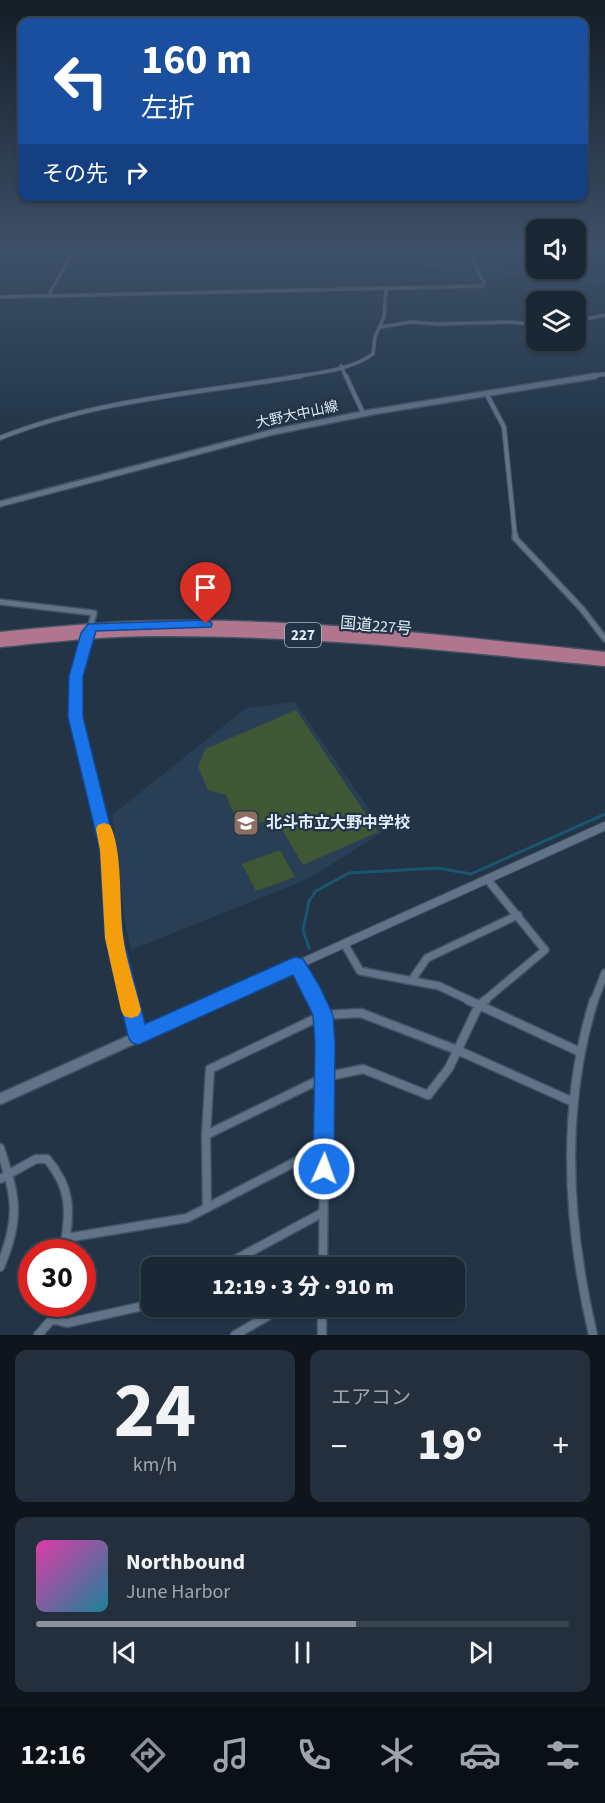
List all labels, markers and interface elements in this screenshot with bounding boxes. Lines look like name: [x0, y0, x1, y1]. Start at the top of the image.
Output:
text: 160 m: [141, 30, 252, 90]
icon: left: [42, 42, 120, 120]
text: 左折: [141, 89, 195, 128]
icon: right: [120, 156, 153, 189]
text: その先: [42, 158, 108, 190]
map controls: [526, 219, 586, 351]
button: sound: [526, 219, 586, 279]
button: layers: [526, 291, 586, 351]
street label: 大野大中山線: [254, 396, 340, 434]
pin: [180, 562, 231, 624]
icon: arrive: [189, 571, 222, 604]
street label: 国道227号: [339, 612, 413, 640]
road number: 227: [285, 623, 321, 647]
school or university icon: 北斗市立大野中学校: [231, 808, 261, 838]
place label: 北斗市立大野中学校: [266, 812, 410, 834]
position arrow: [292, 1137, 356, 1201]
speed limit sign: 30: [18, 1239, 96, 1317]
text: 12:19 · 3 分 · 910 m: [212, 1271, 394, 1303]
text: 24: [114, 1356, 196, 1467]
text: エアコン: [331, 1384, 411, 1412]
text: 19°: [418, 1413, 482, 1477]
text: −: [331, 1423, 347, 1470]
text: +: [553, 1423, 569, 1470]
text: km/h: [133, 1451, 177, 1479]
text: Northbound: [126, 1546, 245, 1578]
text: June Harbor: [126, 1578, 230, 1606]
icon: previous: [108, 1636, 141, 1669]
icon: pause: [286, 1636, 319, 1669]
icon: next: [464, 1636, 497, 1669]
icon: directions: [127, 1734, 169, 1776]
icon: music: [210, 1734, 252, 1776]
icon: phone: [293, 1734, 335, 1776]
icon: climate: [376, 1734, 418, 1776]
icon: car: [459, 1734, 501, 1776]
icon: filters: [542, 1734, 584, 1776]
text: 12:16: [21, 1736, 86, 1775]

